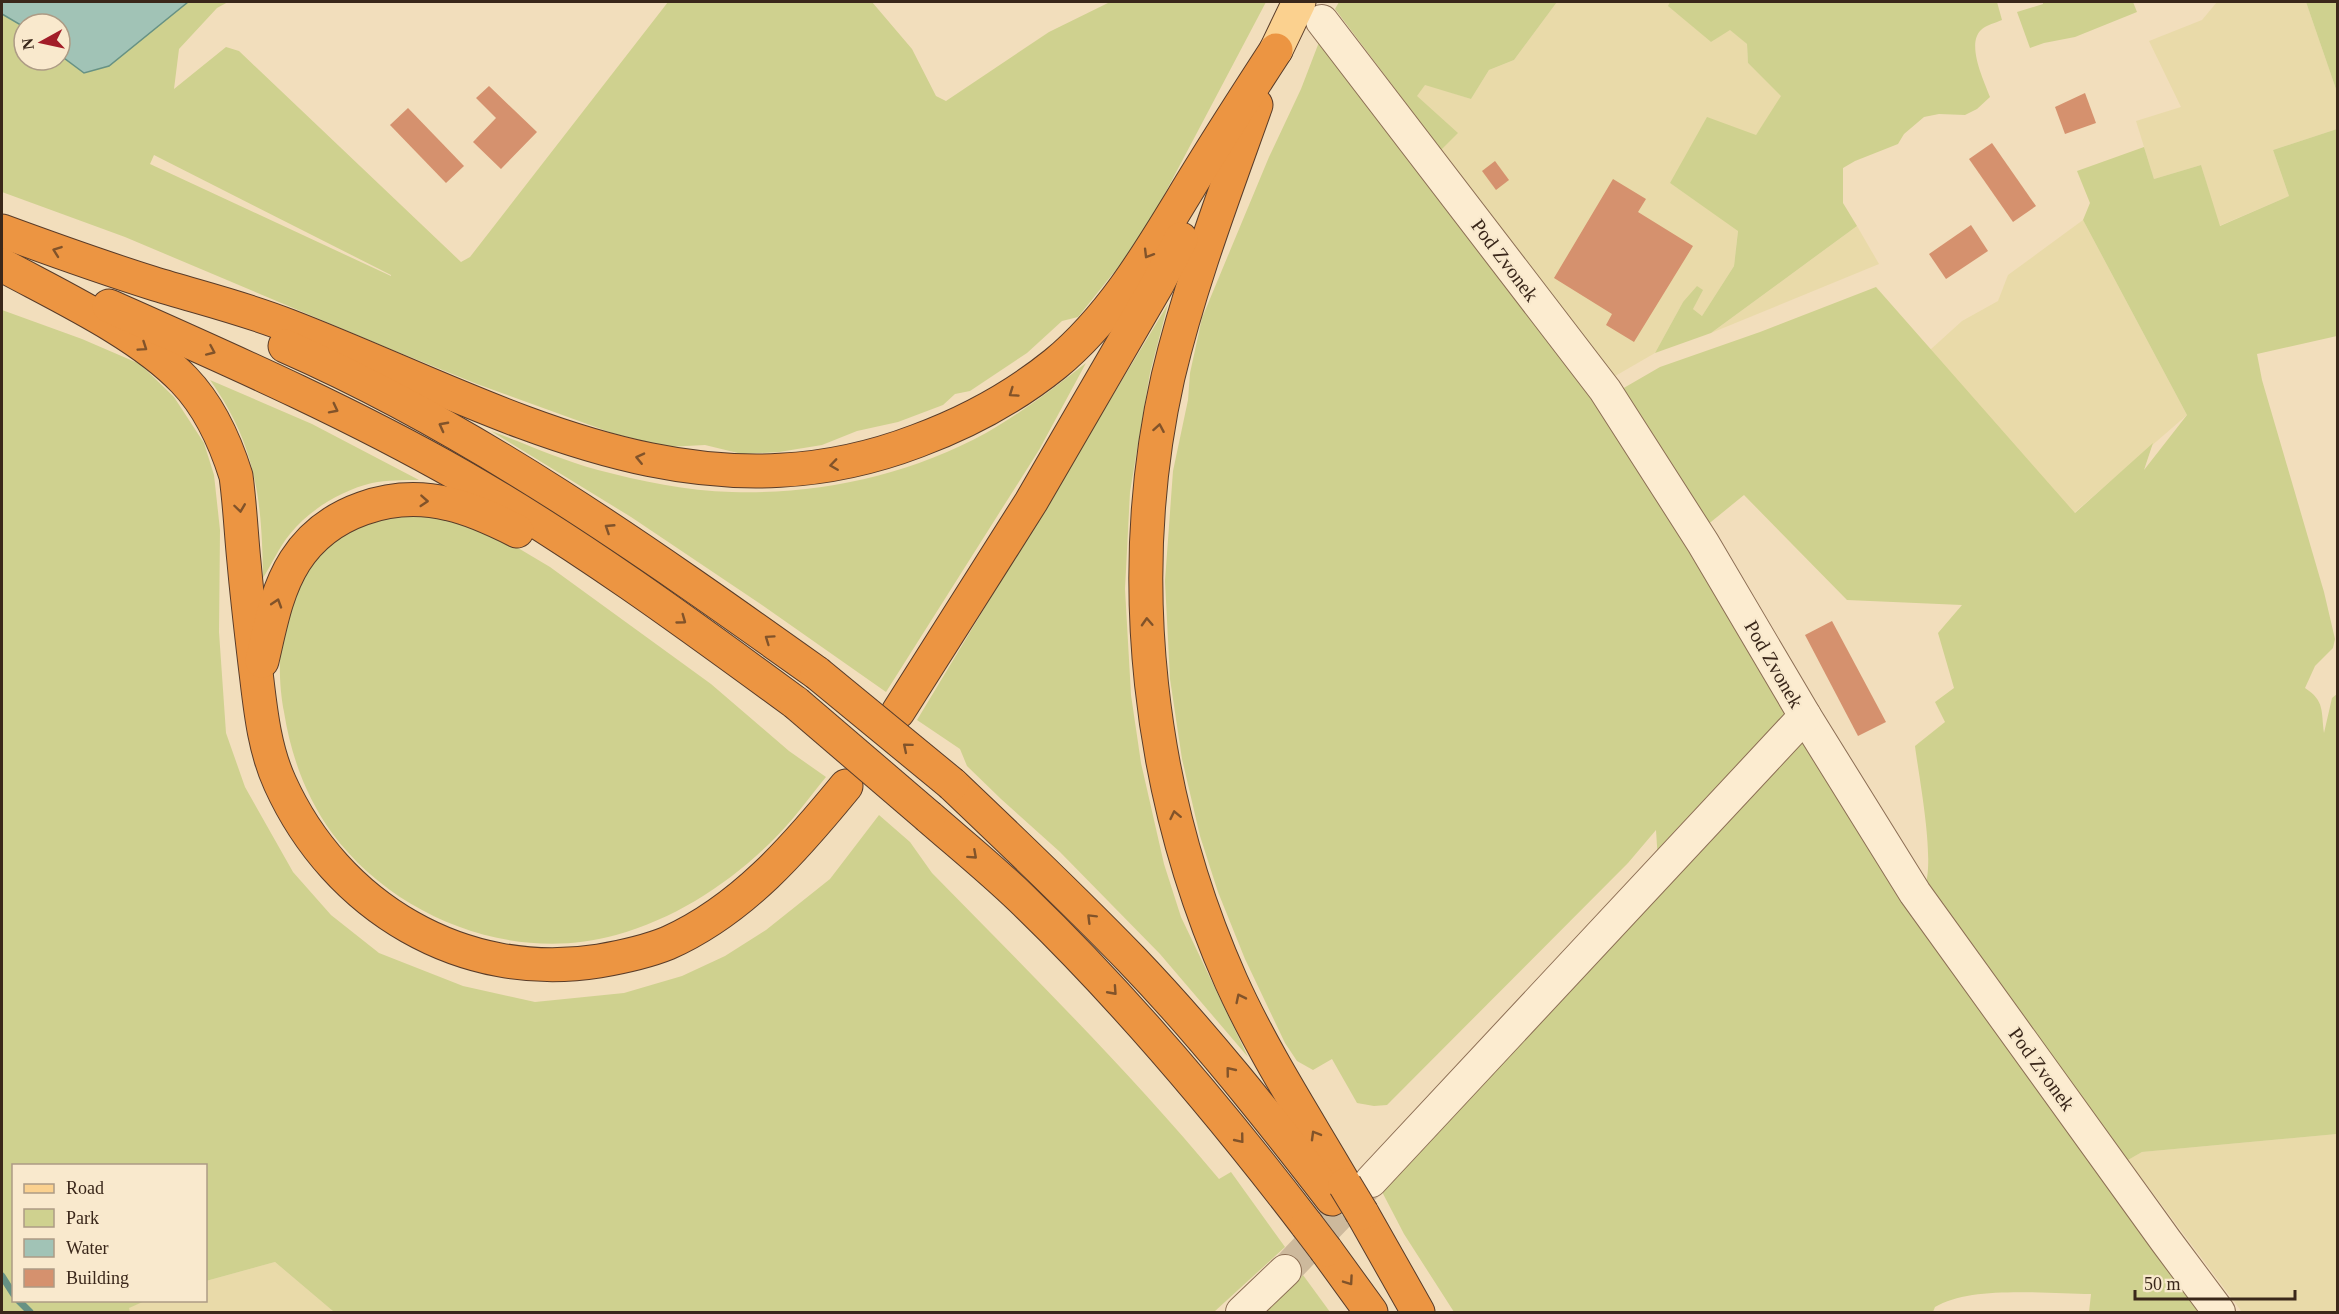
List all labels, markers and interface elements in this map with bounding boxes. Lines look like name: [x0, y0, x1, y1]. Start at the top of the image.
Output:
north arrow: [12, 12, 72, 72]
text: N: [18, 37, 37, 51]
street label: Pod Zvonek: [1467, 215, 1543, 305]
one-way arrow: [52, 246, 63, 258]
one-way arrow: [1144, 248, 1156, 258]
one-way arrow: [137, 340, 148, 351]
one-way arrow: [204, 344, 215, 356]
one-way arrow: [1009, 386, 1020, 397]
one-way arrow: [328, 402, 339, 413]
one-way arrow: [438, 422, 449, 433]
one-way arrow: [1152, 423, 1165, 433]
one-way arrow: [636, 453, 646, 466]
one-way arrow: [829, 458, 838, 470]
one-way arrow: [419, 494, 428, 507]
one-way arrow: [234, 504, 246, 513]
one-way arrow: [605, 524, 616, 535]
one-way arrow: [270, 598, 282, 609]
one-way arrow: [675, 613, 686, 624]
street label: Pod Zvonek: [1740, 616, 1808, 712]
one-way arrow: [1141, 618, 1154, 627]
one-way arrow: [765, 635, 776, 646]
one-way arrow: [903, 743, 914, 754]
one-way arrow: [1169, 810, 1182, 820]
one-way arrow: [966, 848, 977, 859]
one-way arrow: [1087, 915, 1098, 926]
one-way arrow: [1106, 984, 1117, 995]
one-way arrow: [1236, 994, 1247, 1005]
street label: Pod Zvonek: [2005, 1023, 2079, 1115]
one-way arrow: [1227, 1067, 1238, 1078]
one-way arrow: [1311, 1131, 1323, 1141]
one-way arrow: [1233, 1132, 1244, 1143]
legend: [12, 1164, 207, 1302]
text: Road: [66, 1178, 104, 1198]
text: Park: [66, 1208, 99, 1228]
text: Water: [66, 1238, 109, 1258]
scale bar: [2135, 1263, 2296, 1301]
text: Building: [66, 1268, 129, 1288]
text: 50 m: [2144, 1274, 2181, 1294]
one-way arrow: [1342, 1275, 1353, 1286]

